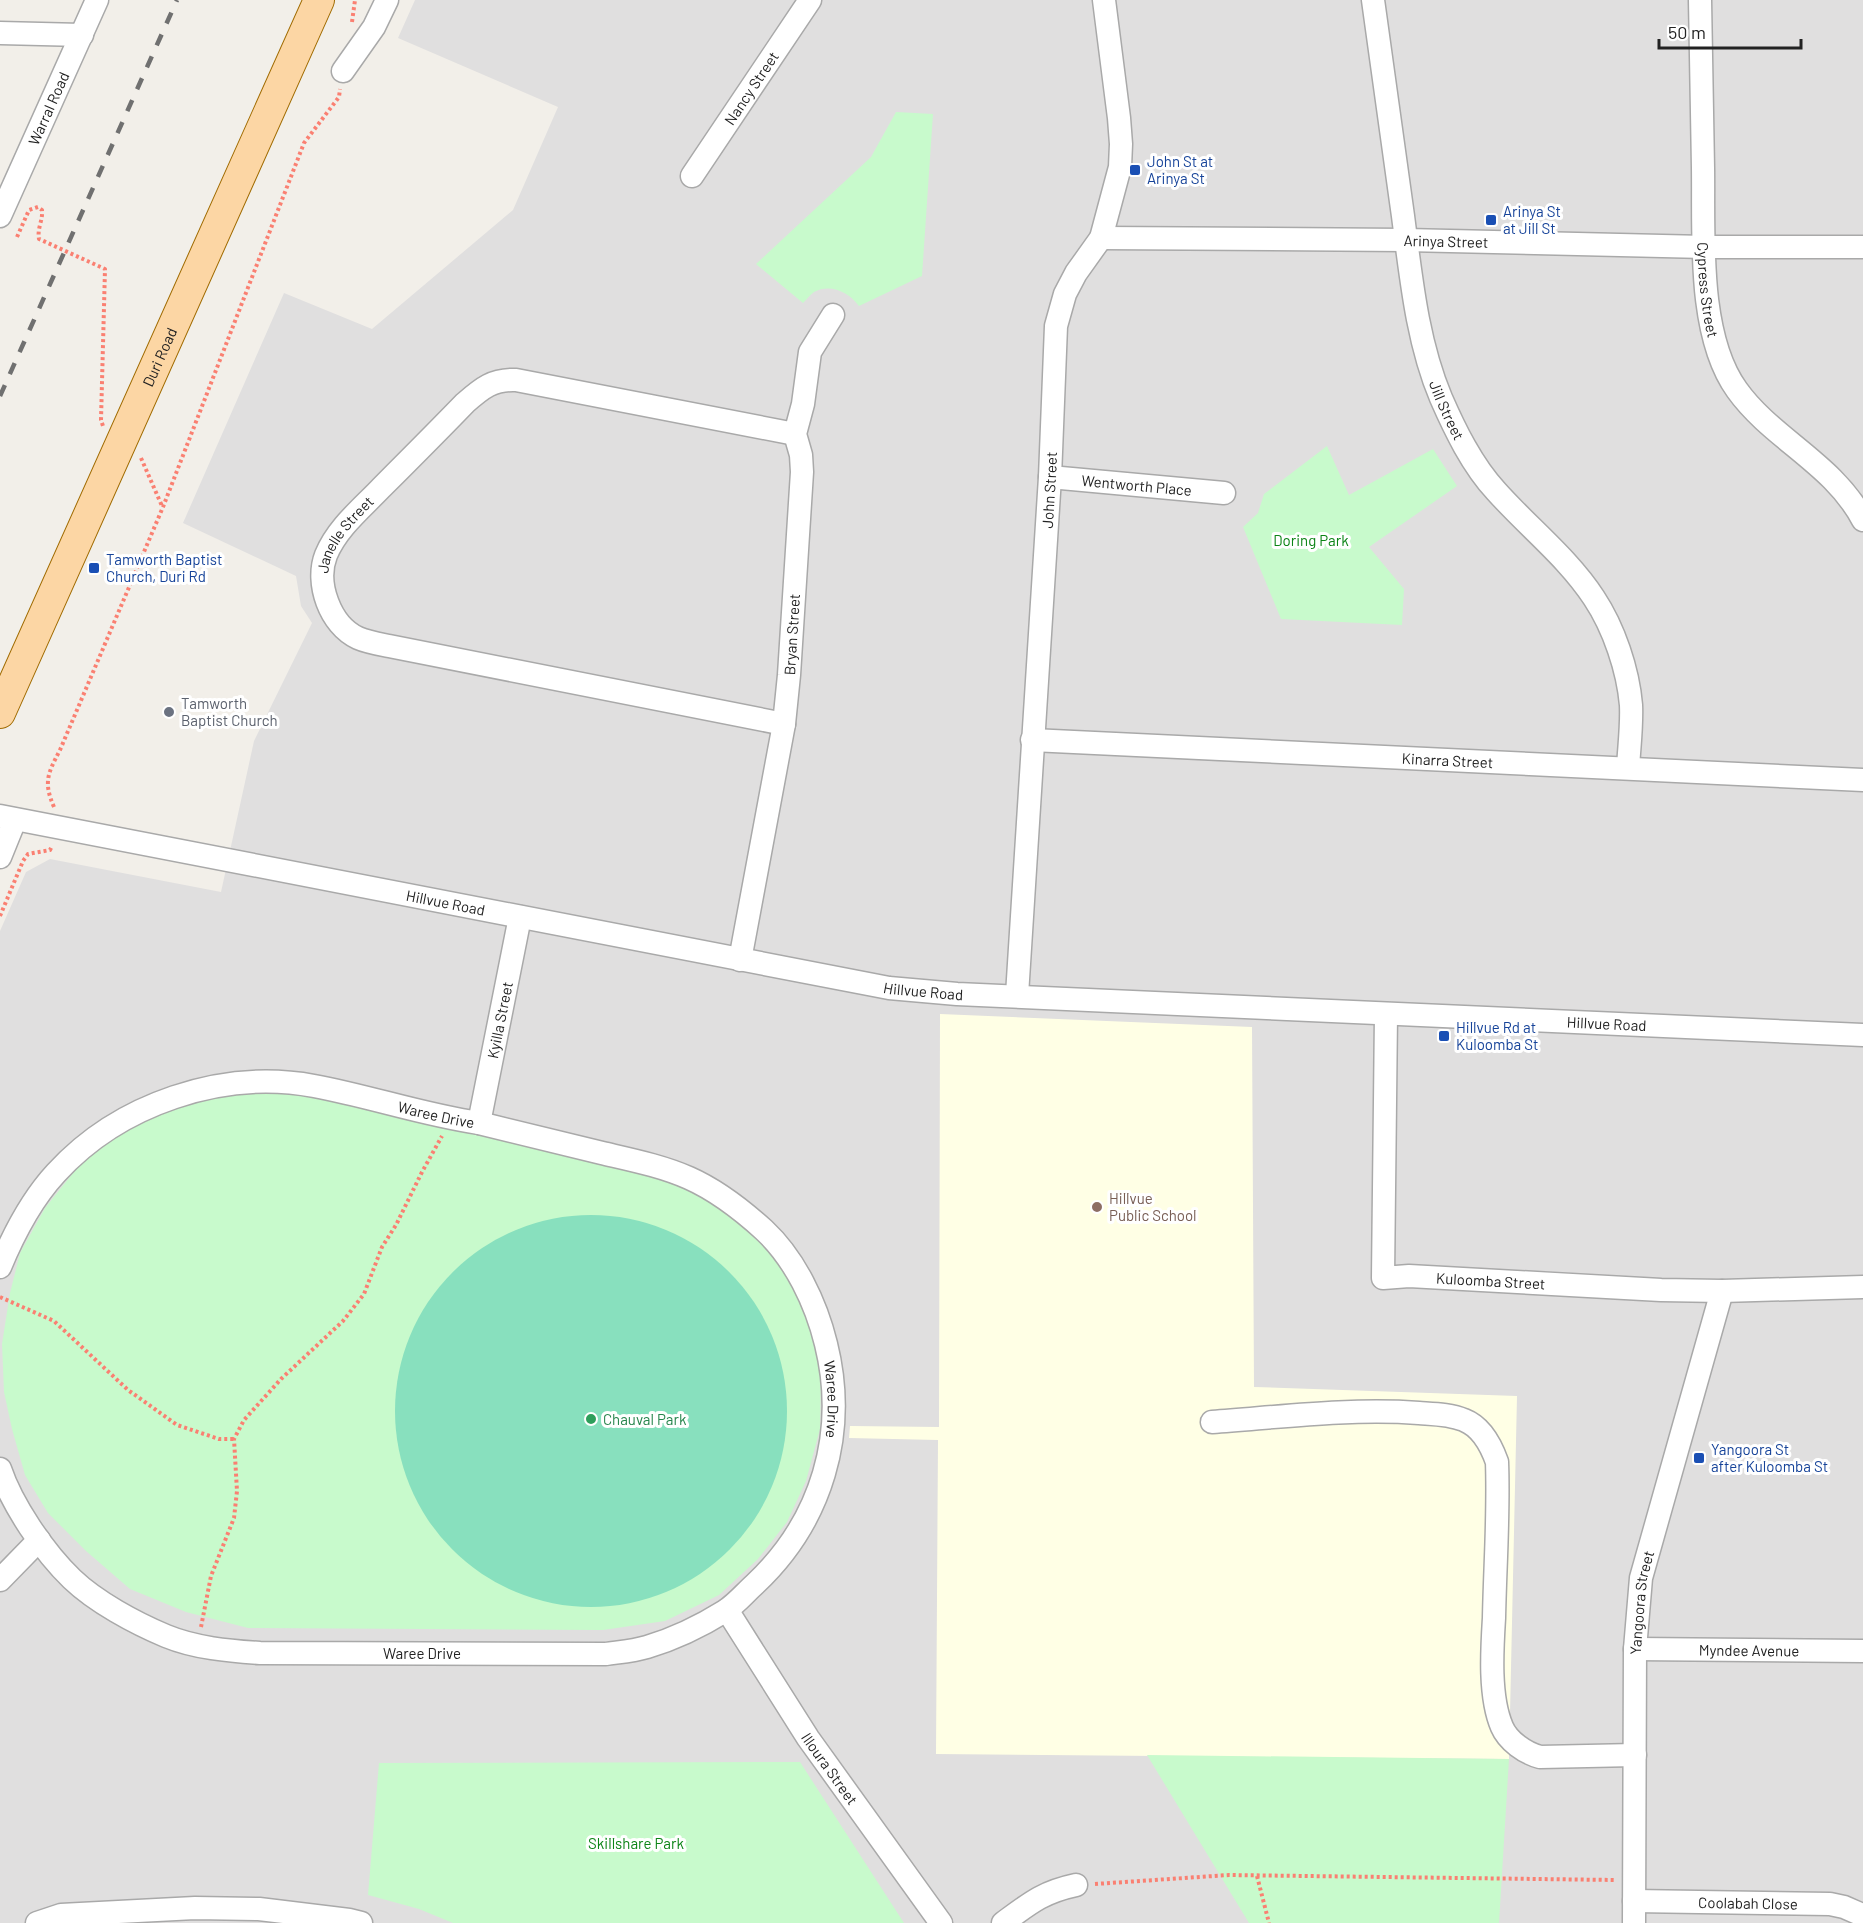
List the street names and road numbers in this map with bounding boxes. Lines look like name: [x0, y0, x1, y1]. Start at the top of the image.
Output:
street label: Nancy Street: [720, 48, 782, 128]
street label: Warral Road: [24, 69, 73, 148]
street label: Arinya Street: [1403, 231, 1489, 251]
street label: Cypress Street: [1694, 242, 1723, 339]
street label: Duri Road: [138, 325, 180, 389]
street label: Jill Street: [1426, 378, 1468, 443]
street label: John Street: [1038, 451, 1060, 529]
street label: Wentworth Place: [1081, 471, 1193, 499]
street label: Janelle Street: [313, 492, 377, 574]
street label: Bryan Street: [780, 593, 803, 676]
street label: Kinarra Street: [1401, 749, 1494, 771]
street label: Hillvue Road: [405, 886, 487, 919]
street label: Hillvue Road: [882, 978, 964, 1003]
street label: Kyilla Street: [483, 980, 516, 1060]
street label: Hillvue Road: [1566, 1013, 1647, 1034]
street label: Waree Drive: [396, 1097, 476, 1131]
street label: Kuloomba Street: [1436, 1269, 1546, 1293]
street label: Waree Drive: [821, 1359, 843, 1439]
street label: Yangoora Street: [1626, 1548, 1657, 1655]
street label: Myndee Avenue: [1699, 1641, 1799, 1659]
street label: Waree Drive: [383, 1644, 461, 1662]
street label: Illoura Street: [798, 1729, 862, 1808]
street label: Coolabah Close: [1698, 1893, 1798, 1913]

